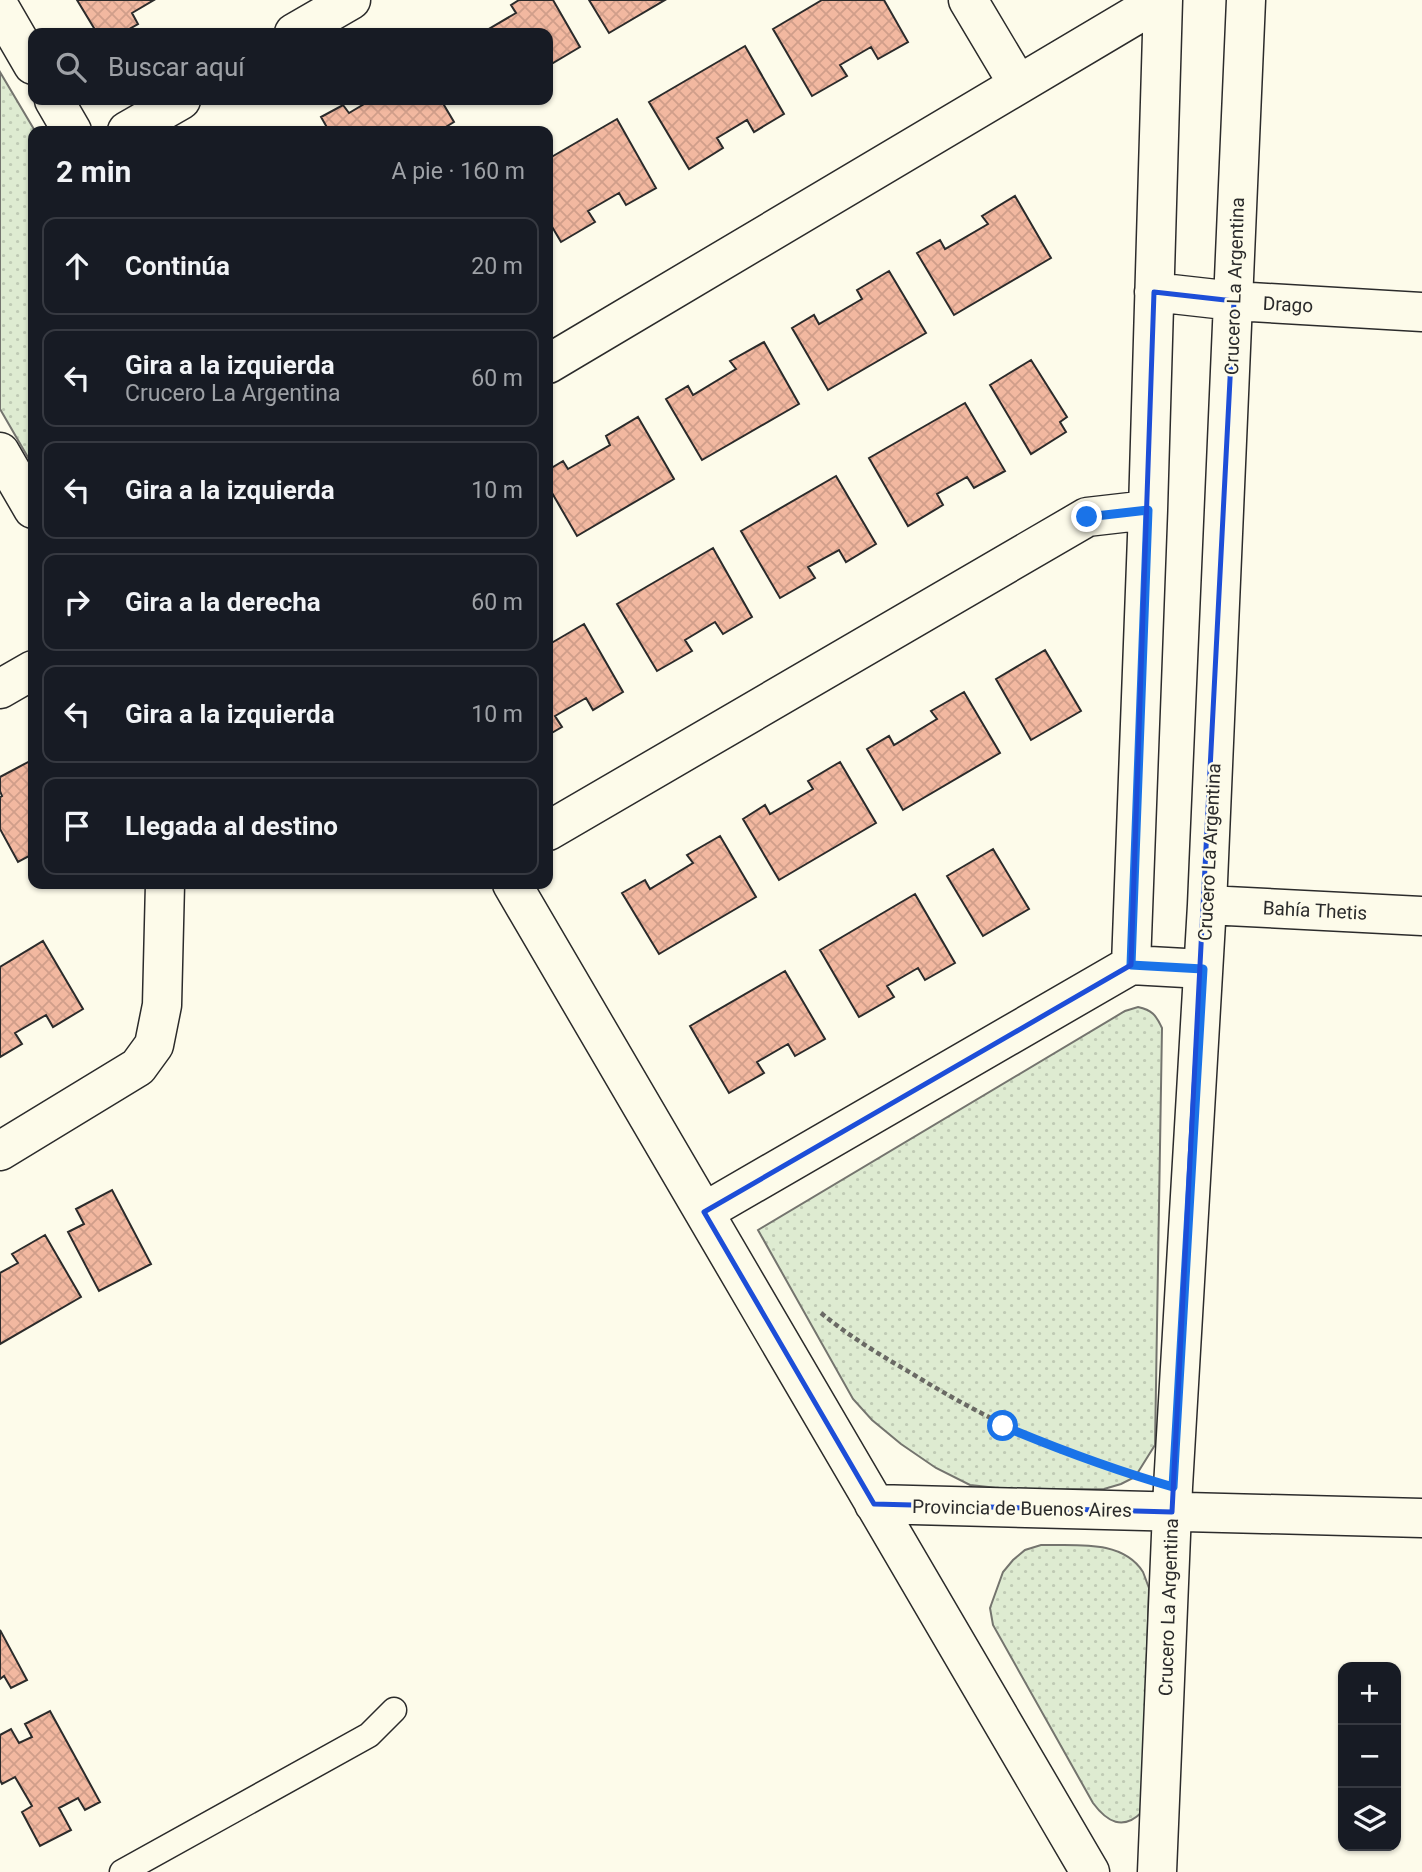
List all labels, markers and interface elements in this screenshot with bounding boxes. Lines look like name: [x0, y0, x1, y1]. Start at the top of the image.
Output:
search box: [28, 28, 553, 105]
icon: search: [52, 48, 90, 86]
text: Buscar aquí: [108, 52, 245, 82]
text: 2 min: [56, 154, 131, 189]
text: A pie · 160 m: [392, 158, 525, 185]
street label: Crucero La Argentina: [1220, 197, 1249, 375]
icon: ahead: [58, 247, 96, 285]
text: Continúa: [125, 251, 230, 281]
text: 20 m: [471, 253, 523, 280]
street label: Drago: [1262, 292, 1314, 317]
text: Gira a la izquierda: [125, 350, 335, 380]
icon: left: [58, 359, 96, 397]
text: 60 m: [471, 365, 523, 392]
text: Crucero La Argentina: [125, 380, 340, 407]
icon: left: [58, 471, 96, 509]
text: Gira a la izquierda: [125, 475, 335, 505]
text: 10 m: [471, 477, 523, 504]
route end: [1071, 501, 1102, 532]
icon: right: [58, 583, 96, 621]
text: Gira a la derecha: [125, 587, 321, 617]
text: 60 m: [471, 589, 523, 616]
icon: left: [58, 695, 96, 733]
text: Gira a la izquierda: [125, 699, 335, 729]
text: 10 m: [471, 701, 523, 728]
street label: Crucero La Argentina: [1193, 763, 1226, 941]
icon: arrive: [58, 807, 96, 845]
text: Llegada al destino: [125, 811, 338, 841]
street label: Bahía Thetis: [1262, 896, 1368, 925]
route start: [987, 1410, 1018, 1441]
street label: Provincia de Buenos Aires: [912, 1495, 1132, 1522]
street label: Crucero La Argentina: [1154, 1518, 1183, 1696]
map controls: [1338, 1662, 1401, 1851]
button: +: [1338, 1662, 1401, 1725]
button: −: [1338, 1725, 1401, 1788]
button: layers: [1338, 1788, 1401, 1851]

